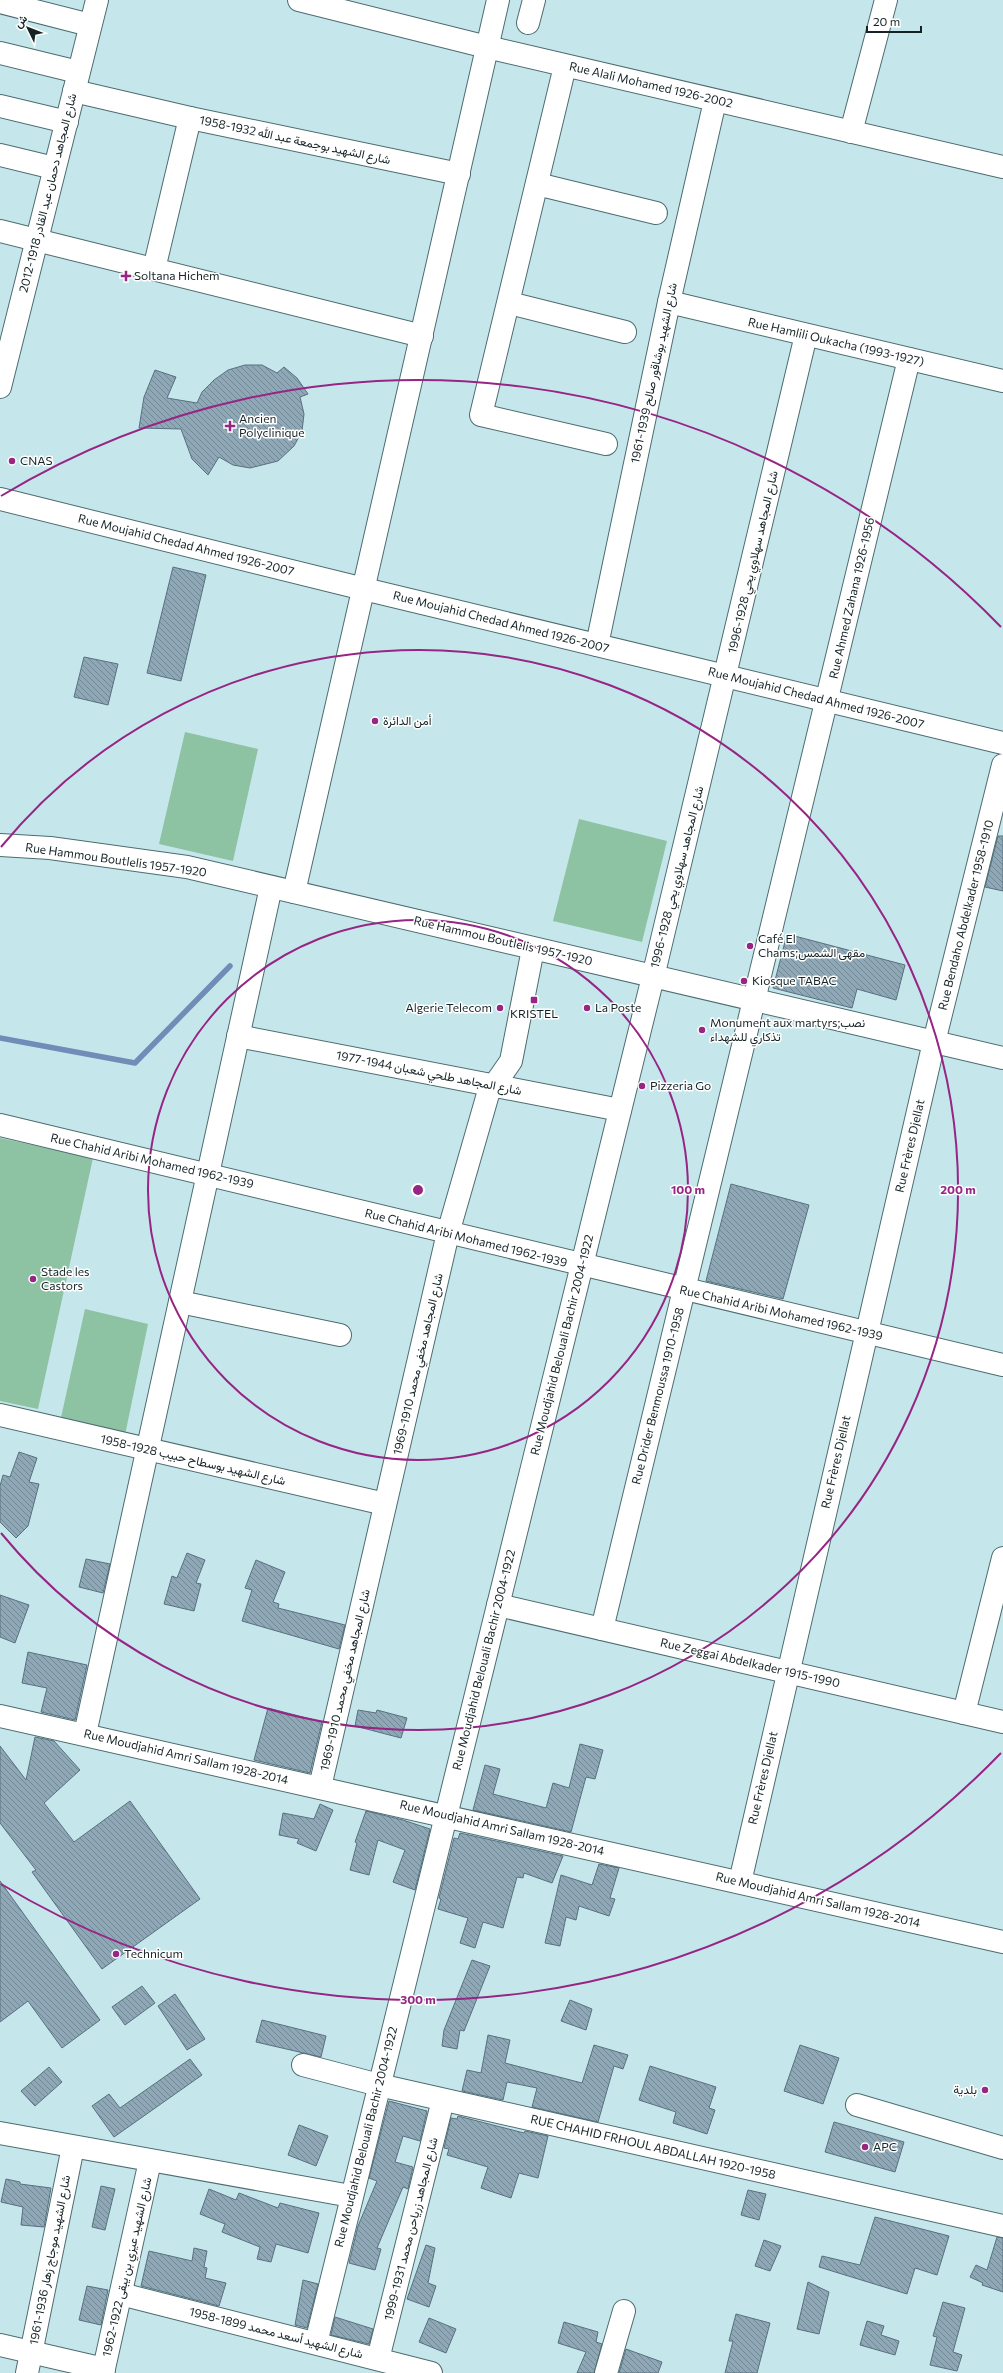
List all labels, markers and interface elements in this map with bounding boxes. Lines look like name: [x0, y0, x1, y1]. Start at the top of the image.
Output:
north arrow: [8, 8, 48, 48]
scale bar: [867, 8, 921, 34]
text: ش: [11, 12, 30, 31]
text: 20 m: [873, 14, 900, 28]
street label: Rue Alali Mohamed 1926-2002: [568, 58, 735, 110]
street label: شارع المجاهد دحمان عبد القادر 1918-2012: [15, 92, 82, 295]
street label: شارع الشهيد بوجمعة عبد الله 1932-1958: [198, 112, 392, 169]
place label: Soltana Hichem: [134, 268, 220, 282]
marker: Soltana Hichem: [121, 271, 131, 281]
street label: شارع الشهيد بوشاقور صالح 1939-1961: [627, 281, 682, 465]
street label: Rue Hamlili Oukacha (1993-1927): [747, 314, 926, 368]
place label: Ancien Polyclinique: [239, 411, 305, 439]
marker: Ancien Polyclinique: [224, 420, 236, 432]
place label: CNAS: [20, 453, 53, 467]
marker: CNAS: [7, 456, 17, 466]
street label: شارع المجاهد سهلاوي يحي 1928-1996: [724, 469, 784, 655]
street label: Rue Moujahid Chedad Ahmed 1926-2007: [77, 510, 296, 578]
street label: Rue Ahmed Zahana 1926-1956: [826, 516, 876, 680]
street label: Rue Moujahid Chedad Ahmed 1926-2007: [392, 587, 611, 655]
street label: Rue Moujahid Chedad Ahmed 1926-2007: [707, 663, 926, 731]
place label: أمن الدائرة: [383, 713, 432, 729]
marker: أمن الدائرة: [370, 716, 380, 726]
street label: شارع المجاهد سهلاوي يحي 1928-1996: [647, 784, 709, 970]
street label: Rue Bendaho Abdelkader 1958-1910: [935, 818, 996, 1011]
street label: Rue Hammou Boutlelis 1957-1920: [25, 839, 208, 879]
street label: Rue Hammou Boutlelis 1957-1920: [412, 913, 594, 967]
place label: Café El Chams;مقهى الشمس: [758, 931, 865, 961]
marker: Café El Chams;مقهى الشمس: [745, 941, 755, 951]
place label: Kiosque TABAC: [752, 973, 837, 987]
marker: Kiosque TABAC: [739, 976, 749, 986]
marker: KRISTEL: [529, 995, 539, 1005]
place label: Algerie Telecom: [405, 1000, 492, 1014]
place label: La Poste: [595, 1000, 641, 1014]
marker: Algerie Telecom: [495, 1003, 505, 1013]
marker: La Poste: [582, 1003, 592, 1013]
place label: KRISTEL: [510, 1006, 558, 1020]
place label: Monument aux martyrs;نصب تذكاري للشهداء: [710, 1015, 865, 1047]
marker: Monument aux martyrs;نصب تذكاري للشهداء: [697, 1025, 707, 1035]
street label: شارع المجاهد طلحي شعبان 1944-1977: [334, 1047, 523, 1101]
place label: Pizzeria Go: [650, 1078, 711, 1092]
marker: Pizzeria Go: [637, 1081, 647, 1091]
street label: Rue Frères Djellat: [892, 1098, 927, 1194]
street label: Rue Chahid Aribi Mohamed 1962-1939: [49, 1130, 255, 1190]
text: 100 m: [671, 1182, 705, 1196]
text: 200 m: [940, 1182, 976, 1196]
centre of rings: [411, 1183, 425, 1197]
street label: Rue Chahid Aribi Mohamed 1962-1939: [364, 1205, 569, 1269]
street label: Rue Moudjahid Belouali Bachir 2004-1922: [527, 1233, 595, 1457]
place label: Stade les Castors: [41, 1264, 90, 1292]
street label: شارع المجاهد مخفي محمد 1910-1969: [389, 1272, 449, 1457]
marker: Stade les Castors: [28, 1274, 38, 1284]
street label: Rue Chahid Aribi Mohamed 1962-1939: [678, 1282, 884, 1342]
street label: Rue Drider Benmoussa 1910-1958: [628, 1306, 686, 1486]
street label: Rue Frères Djellat: [818, 1414, 853, 1510]
street label: شارع الشهيد بوسطاح حبيب 1928-1958: [99, 1431, 287, 1490]
street label: Rue Moudjahid Belouali Bachir 2004-1922: [449, 1548, 517, 1772]
street label: شارع المجاهد مخفي محمد 1910-1969: [316, 1588, 376, 1773]
street label: Rue Zeggai Abdelkader 1915-1990: [659, 1634, 842, 1690]
street label: Rue Moudjahid Amri Sallam 1928-2014: [83, 1726, 290, 1786]
street label: Rue Frères Djellat: [745, 1730, 780, 1826]
street label: Rue Moudjahid Amri Sallam 1928-2014: [399, 1797, 606, 1857]
street label: Rue Moudjahid Amri Sallam 1928-2014: [715, 1869, 922, 1929]
place label: Technicum: [124, 1946, 183, 1960]
marker: Technicum: [111, 1949, 121, 1959]
text: 300 m: [400, 1992, 436, 2006]
street label: Rue Moudjahid Belouali Bachir 2004-1922: [331, 2025, 399, 2249]
place label: بلدية: [953, 2082, 977, 2097]
marker: بلدية: [980, 2085, 990, 2095]
street label: RUE CHAHID FRHOUL ABDALLAH 1920-1958: [529, 2111, 777, 2181]
street label: شارع المجاهد زرياحن محمد 1931-1999: [380, 2136, 443, 2323]
place label: APC: [873, 2139, 897, 2153]
marker: APC: [860, 2142, 870, 2152]
street label: شارع الشهيد موجاج زهار 1936-1961: [26, 2174, 75, 2346]
street label: شارع الشهيد عيزي بن يبقى 1922-1962: [99, 2176, 157, 2359]
street label: شارع الشهيد أسعد محمد 1899-1958: [187, 2304, 364, 2363]

